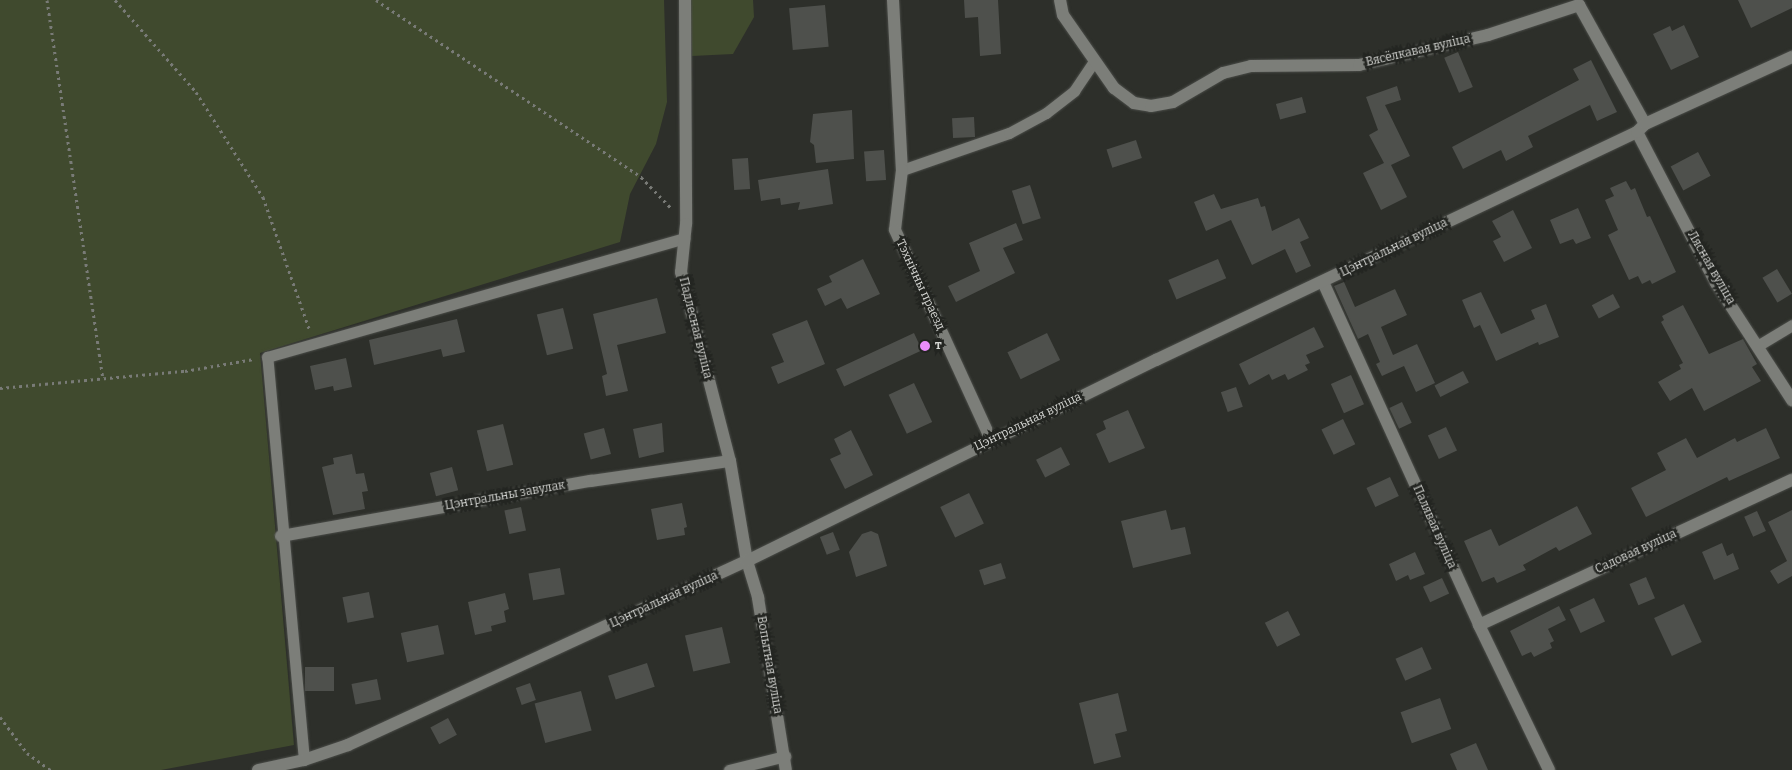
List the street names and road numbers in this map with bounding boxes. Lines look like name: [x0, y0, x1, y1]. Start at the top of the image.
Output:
street label: Вясёлкавая вуліца: [1364, 32, 1472, 70]
street label: Цэнтральная вуліца: [1338, 216, 1450, 280]
street label: Лясная вуліца: [1684, 229, 1738, 307]
street label: Тэхнічны праезд: [893, 237, 947, 333]
street label: Падлесная вуліца: [675, 276, 715, 380]
street label: Цэнтральная вуліца: [972, 390, 1084, 454]
street label: Цэнтральны завулак: [444, 478, 566, 514]
street label: Палявая вуліца: [1409, 483, 1459, 571]
street label: Садовая вуліца: [1593, 527, 1679, 577]
street label: Цэнтральная вуліца: [608, 569, 720, 631]
street label: Вопытная вуліца: [753, 615, 785, 715]

